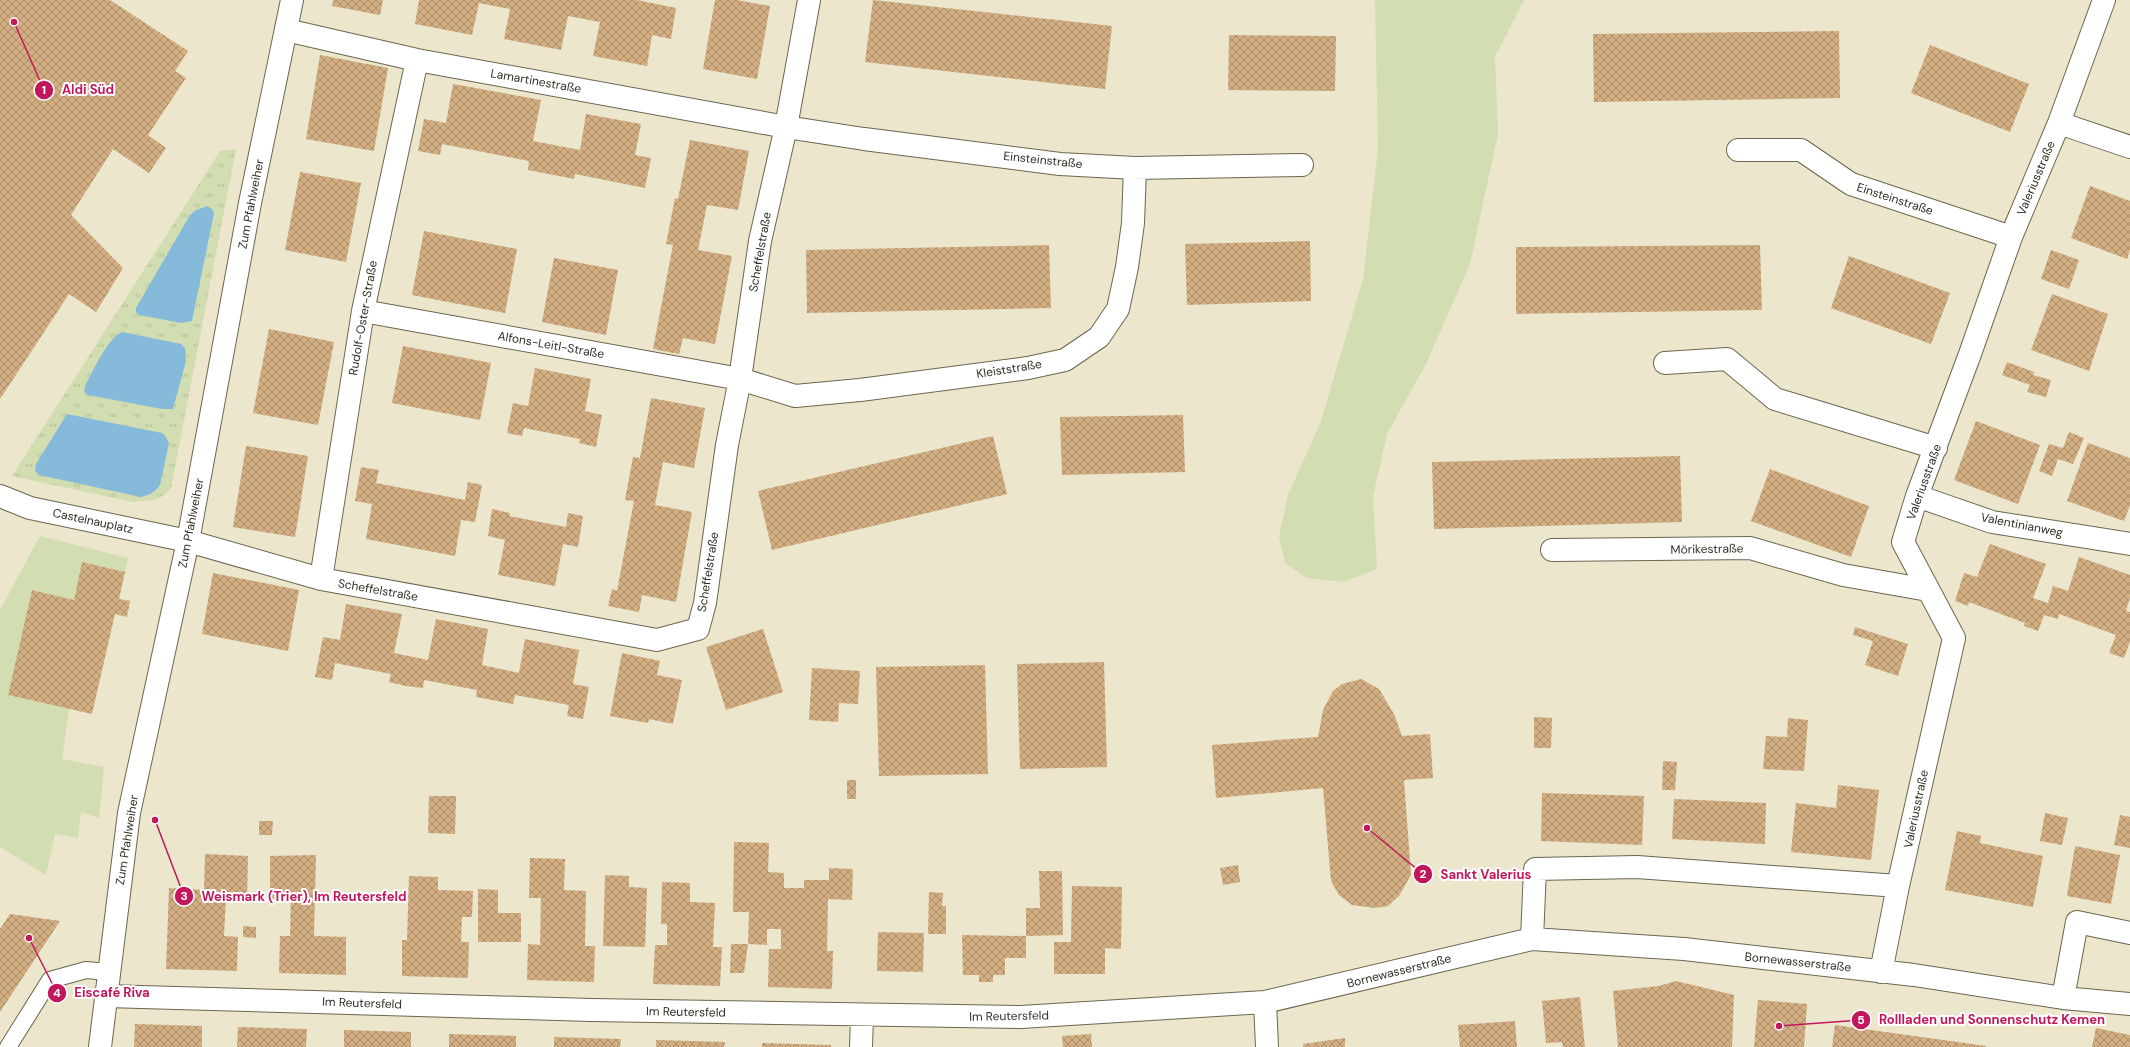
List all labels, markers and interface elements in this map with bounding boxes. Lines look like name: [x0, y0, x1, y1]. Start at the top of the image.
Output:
street label: Lamartinestraße: [489, 65, 583, 97]
callout: Aldi Süd: [34, 77, 122, 102]
text: Aldi Süd: [62, 81, 114, 98]
text: 1: [42, 82, 46, 98]
street label: Valeriusstraße: [2013, 138, 2059, 218]
street label: Einsteinstraße: [1003, 148, 1084, 172]
street label: Zum Pfahlweiher: [234, 157, 268, 250]
street label: Einsteinstraße: [1855, 179, 1935, 219]
street label: Scheffelstraße: [745, 211, 775, 293]
street label: Rudolf-Oster-Straße: [345, 259, 381, 377]
street label: Alfons-Leitl-Straße: [497, 328, 606, 362]
street label: Kleiststraße: [975, 356, 1043, 382]
street label: Valeriusstraße: [1903, 442, 1945, 522]
street label: Zum Pfahlweiher: [174, 476, 208, 569]
street label: Castelnauplatz: [51, 505, 135, 537]
street label: Valentinianweg: [1980, 509, 2065, 541]
street label: Scheffelstraße: [694, 531, 722, 613]
street label: Mörikestraße: [1670, 540, 1744, 558]
street label: Scheffelstraße: [337, 575, 419, 605]
street label: Valeriusstraße: [1900, 768, 1932, 850]
street label: Zum Pfahlweiher: [112, 793, 142, 886]
callout: Sankt Valerius: [1413, 862, 1540, 887]
text: 2: [1420, 866, 1427, 882]
text: Sankt Valerius: [1441, 866, 1531, 883]
callout: Weismark (Trier), Im Reutersfeld: [174, 884, 415, 909]
text: 3: [180, 888, 188, 904]
text: Weismark (Trier), Im Reutersfeld: [202, 888, 406, 905]
street label: Bornewasserstraße: [1744, 948, 1852, 976]
street label: Bornewasserstraße: [1345, 950, 1453, 992]
callout: Eiscafé Riva: [47, 980, 158, 1005]
text: Eiscafé Riva: [74, 984, 150, 1001]
text: 4: [53, 985, 61, 1001]
street label: Im Reutersfeld: [322, 994, 402, 1012]
street label: Im Reutersfeld: [646, 1003, 726, 1021]
street label: Im Reutersfeld: [969, 1007, 1049, 1025]
callout: Rollladen und Sonnenschutz Kemen: [1851, 1007, 2113, 1032]
text: Rollladen und Sonnenschutz Kemen: [1879, 1011, 2105, 1028]
text: 5: [1857, 1012, 1865, 1028]

